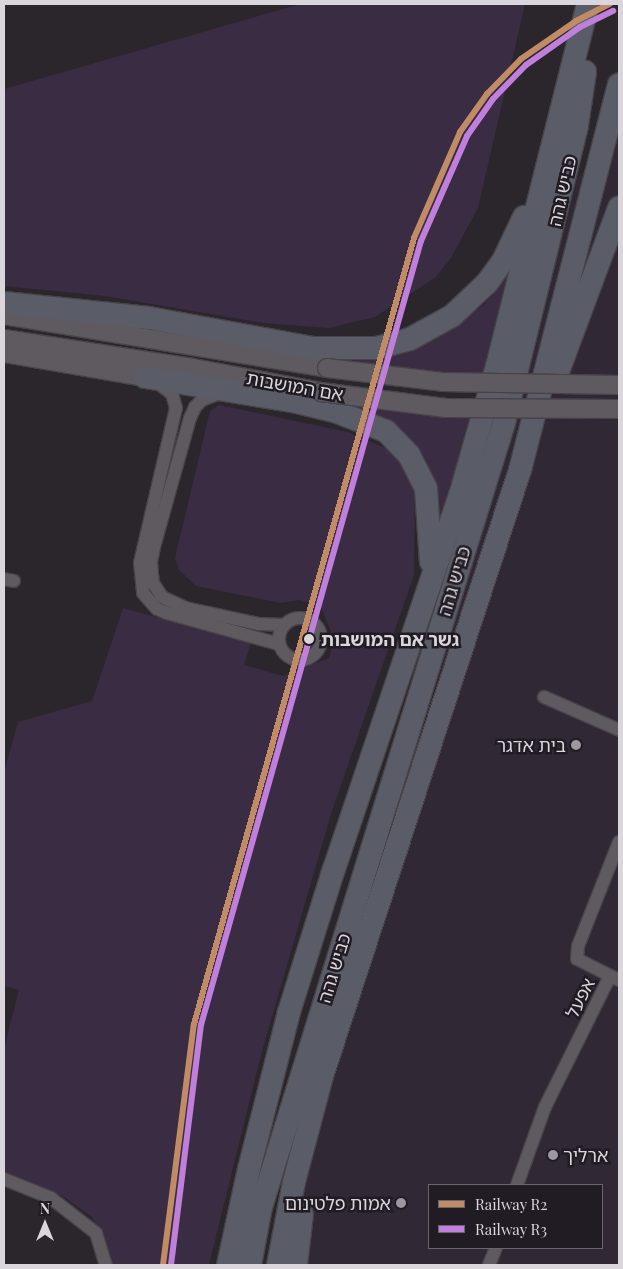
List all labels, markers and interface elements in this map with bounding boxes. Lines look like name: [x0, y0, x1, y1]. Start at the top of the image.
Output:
street label: כביש גהה: [543, 154, 581, 228]
street label: אם המושבות: [245, 367, 345, 405]
street label: כביש גהה: [433, 544, 475, 618]
place label: גשר אם המושבות: [321, 628, 459, 650]
marker: גשר אם המושבות: [301, 631, 317, 647]
place label: בית אדגר: [497, 734, 566, 756]
marker: בית אדגר: [570, 739, 582, 751]
street label: כביש גהה: [313, 931, 355, 1005]
street label: אפעל: [561, 974, 599, 1022]
place label: ארליך: [563, 1144, 608, 1166]
marker: ארליך: [547, 1149, 559, 1161]
legend: [428, 1184, 603, 1249]
place label: אמות פלטינום: [285, 1192, 391, 1214]
text: Railway R2: [475, 1194, 548, 1214]
marker: אמות פלטינום: [395, 1197, 407, 1209]
north arrow: [20, 1199, 70, 1249]
text: N: [40, 1199, 50, 1218]
text: Railway R3: [475, 1219, 547, 1239]

